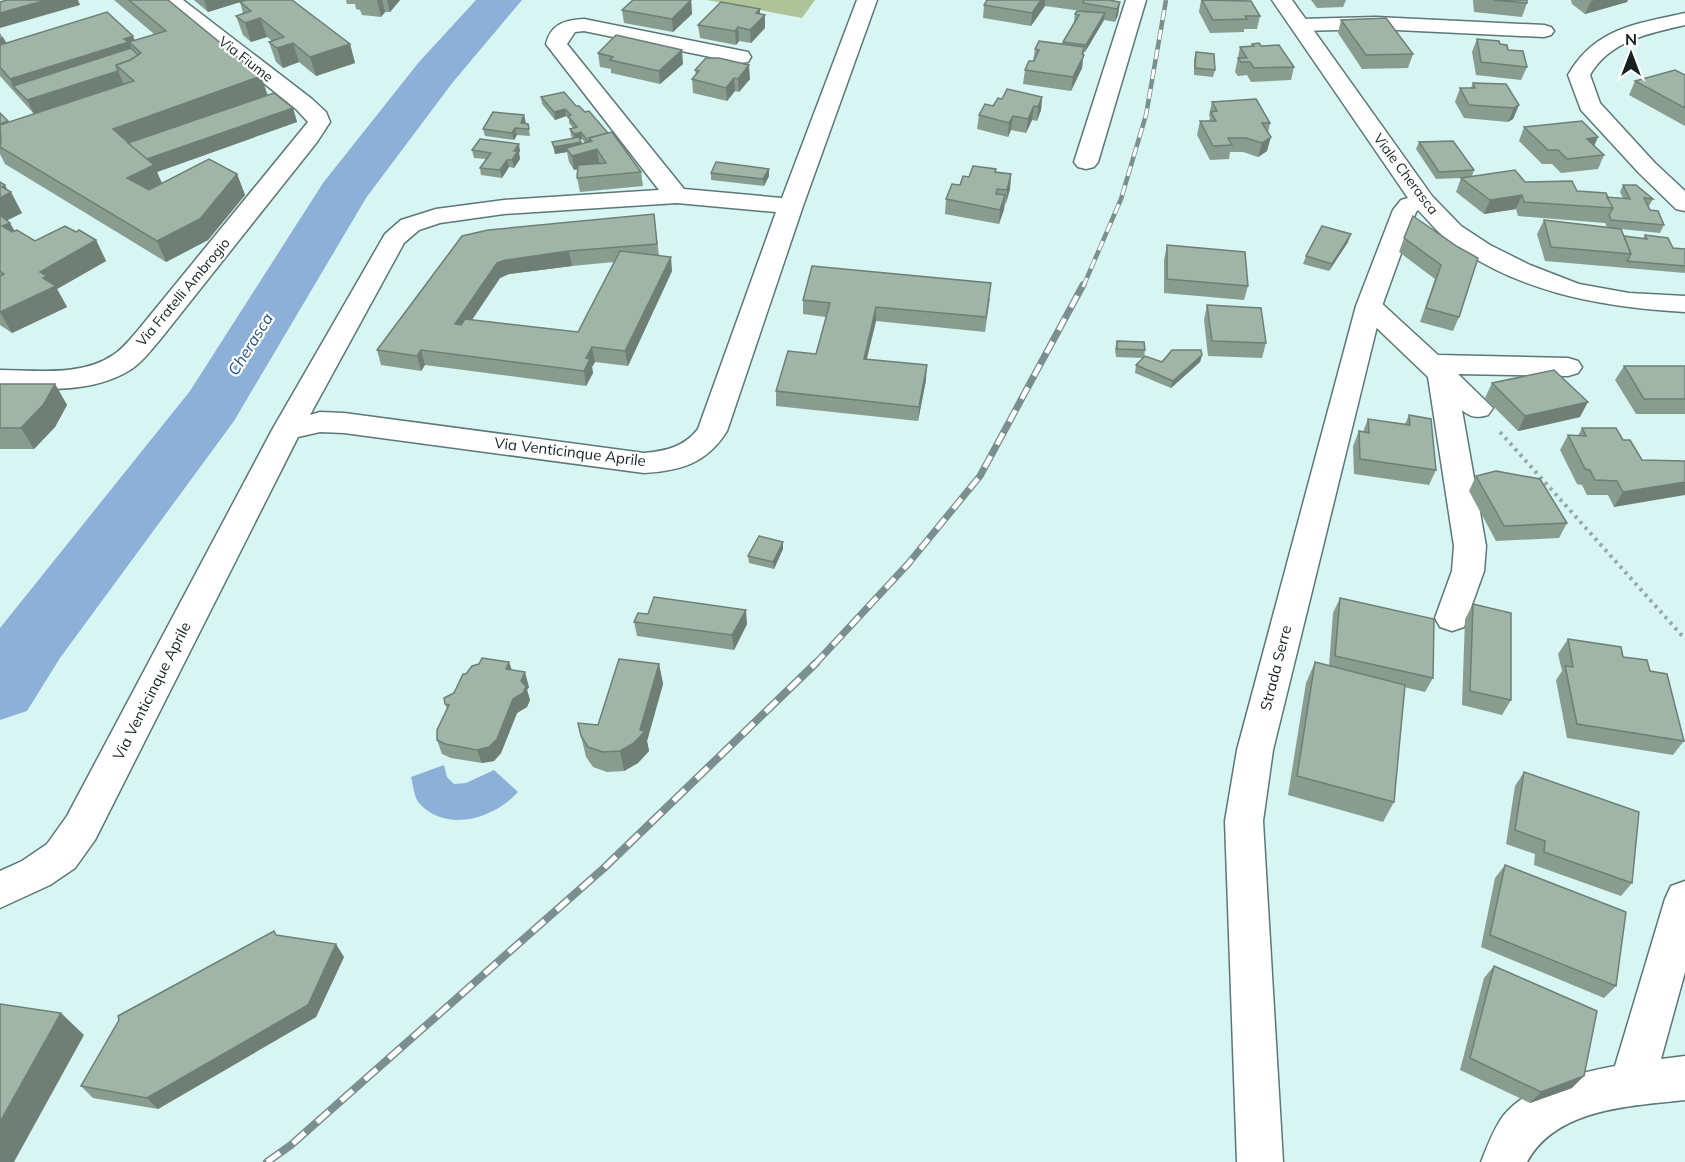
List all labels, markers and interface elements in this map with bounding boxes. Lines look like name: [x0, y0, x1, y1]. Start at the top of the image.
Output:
north arrow: [1601, 24, 1661, 84]
text: N: [1625, 29, 1637, 49]
street label: Via Fiume: [215, 32, 277, 86]
street label: Viale Cherasca: [1370, 130, 1442, 218]
street label: Via Fratelli Ambrogio: [132, 234, 234, 350]
water label: Cherasca: [223, 309, 277, 379]
street label: Via Venticinque Aprile: [493, 433, 647, 470]
street label: Via Venticinque Aprile: [108, 618, 195, 763]
street label: Strada Serre: [1256, 623, 1295, 713]

